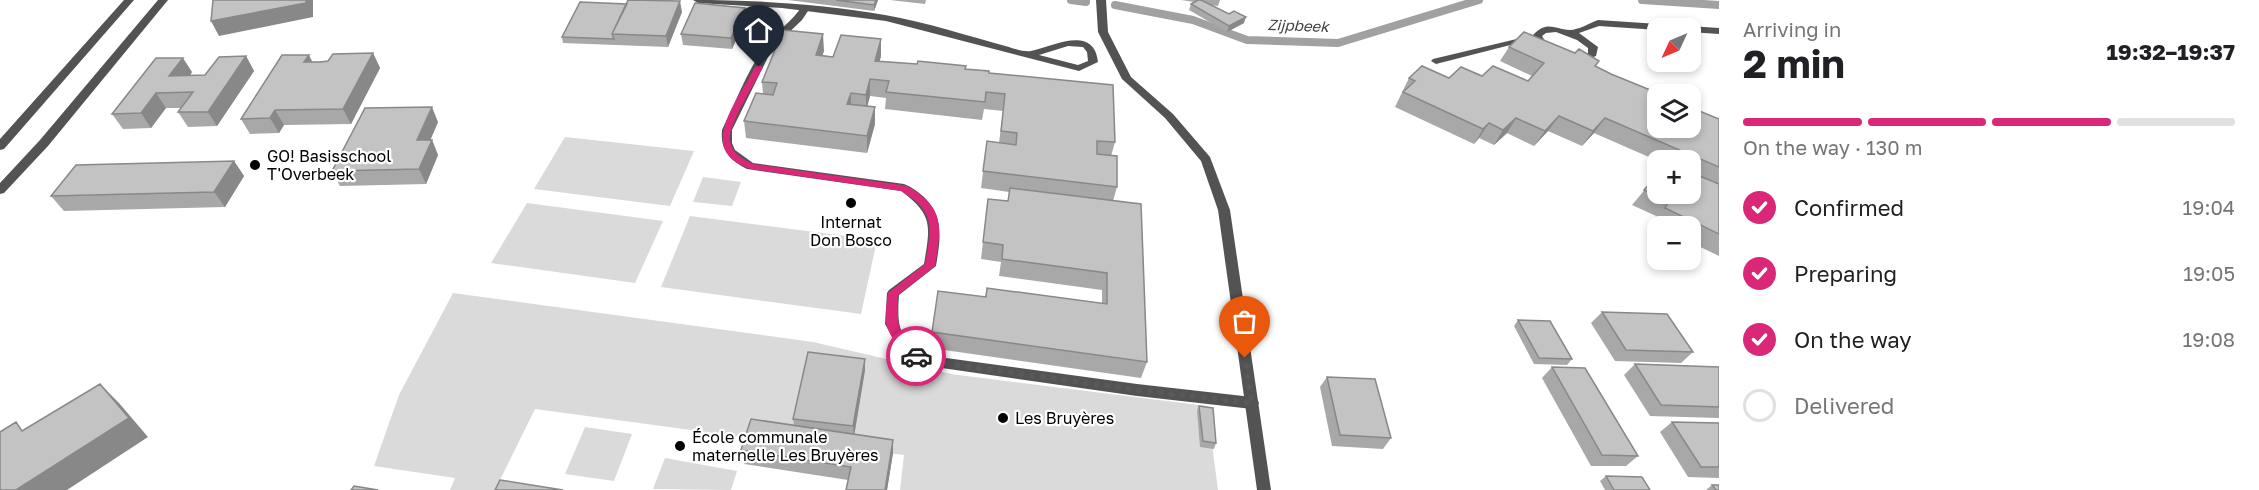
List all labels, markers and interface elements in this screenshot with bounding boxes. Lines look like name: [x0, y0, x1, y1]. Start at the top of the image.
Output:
pin: [733, 5, 784, 67]
icon: home: [742, 14, 775, 47]
water label: Zijpbeek: [1267, 15, 1331, 36]
text: Arriving in: [1743, 17, 1841, 41]
north arrow: [1647, 18, 1701, 72]
map controls: [1647, 18, 1701, 270]
text: 19:32–19:37: [2106, 38, 2235, 65]
text: 2 min: [1743, 40, 1845, 87]
button: layers: [1647, 84, 1701, 138]
text: On the way · 130 m: [1743, 135, 1922, 159]
place label: GO! Basisschool T'Overbeek: [267, 146, 391, 184]
button: +: [1647, 150, 1701, 204]
marker: GO! Basisschool T'Overbeek: [248, 158, 262, 172]
icon: check: [1743, 191, 1776, 224]
text: Confirmed: [1794, 194, 1904, 221]
text: 19:04: [2183, 195, 2235, 219]
marker: Internat Don Bosco: [844, 196, 858, 210]
place label: Internat Don Bosco: [810, 212, 892, 250]
button: −: [1647, 216, 1701, 270]
icon: check: [1743, 257, 1776, 290]
text: Preparing: [1794, 260, 1897, 287]
text: 19:05: [2183, 261, 2235, 285]
pin: [1219, 296, 1270, 358]
icon: bag: [1228, 305, 1261, 338]
icon: check: [1743, 323, 1776, 356]
courier: [886, 326, 946, 386]
text: On the way: [1794, 326, 1912, 353]
text: 19:08: [2183, 327, 2235, 351]
icon: car: [900, 340, 933, 373]
text: Delivered: [1794, 392, 1894, 419]
place label: Les Bruyères: [1015, 408, 1114, 428]
marker: Les Bruyères: [996, 411, 1010, 425]
place label: École communale maternelle Les Bruyères: [692, 427, 879, 465]
marker: École communale maternelle Les Bruyères: [673, 439, 687, 453]

